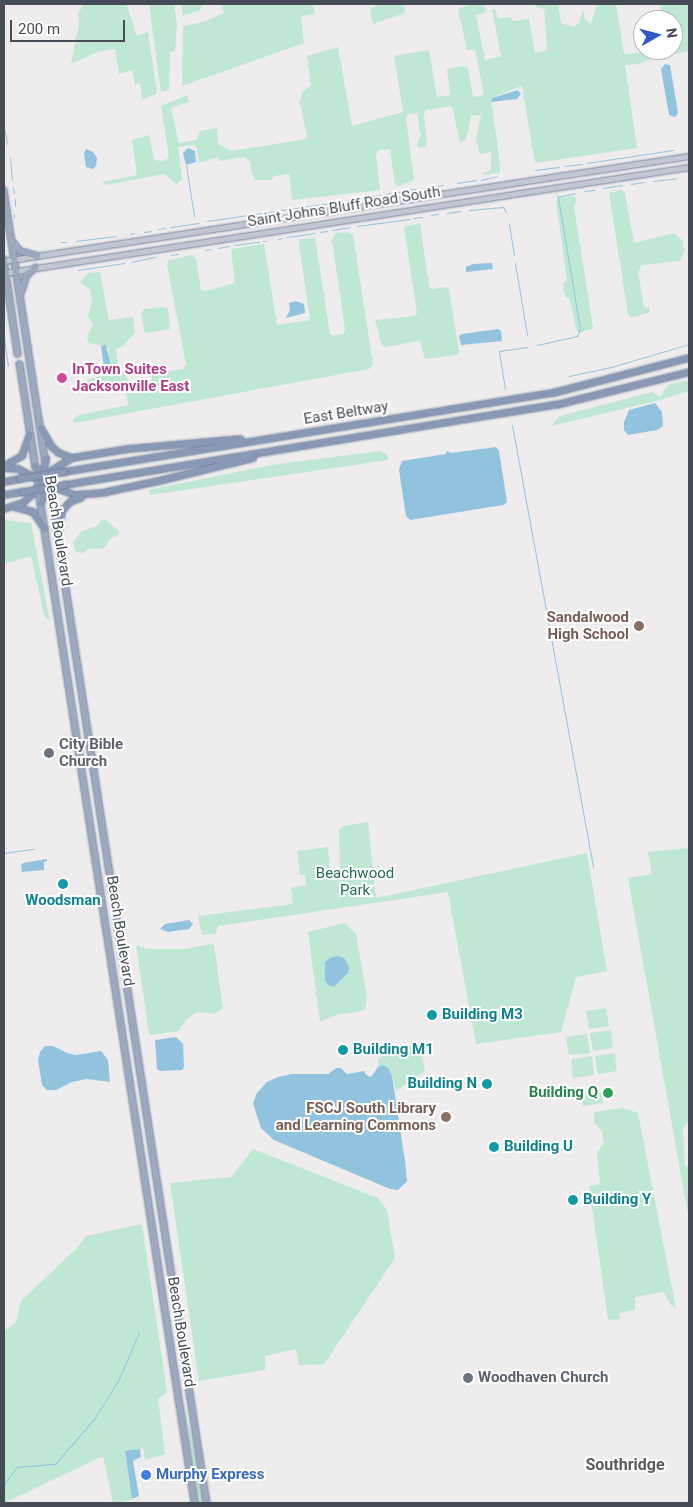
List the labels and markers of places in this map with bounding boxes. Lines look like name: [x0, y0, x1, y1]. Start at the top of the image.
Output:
place label: InTown Suites Jacksonville East: [72, 360, 189, 395]
marker: InTown Suites Jacksonville East: [56, 372, 68, 384]
place label: Sandalwood High School: [546, 608, 629, 643]
marker: Sandalwood High School: [633, 620, 645, 632]
place label: City Bible Church: [59, 735, 123, 770]
marker: City Bible Church: [43, 747, 55, 759]
marker: Woodsman: [57, 878, 69, 890]
place label: Woodsman: [25, 892, 101, 910]
place label: Building M3: [442, 1006, 523, 1024]
marker: Building M3: [426, 1009, 438, 1021]
place label: Building M1: [353, 1041, 434, 1059]
marker: Building M1: [337, 1044, 349, 1056]
place label: Building N: [407, 1075, 477, 1093]
marker: Building N: [481, 1078, 493, 1090]
place label: Building Q: [529, 1084, 598, 1102]
marker: Building Q: [602, 1087, 614, 1099]
place label: FSCJ South Library and Learning Commons: [276, 1099, 436, 1134]
marker: FSCJ South Library and Learning Commons: [440, 1111, 452, 1123]
place label: Building U: [504, 1138, 573, 1156]
marker: Building U: [488, 1141, 500, 1153]
place label: Building Y: [583, 1191, 651, 1209]
marker: Building Y: [567, 1194, 579, 1206]
place label: Woodhaven Church: [478, 1369, 609, 1387]
marker: Woodhaven Church: [462, 1372, 474, 1384]
place label: Murphy Express: [156, 1466, 265, 1484]
marker: Murphy Express: [140, 1469, 152, 1481]

